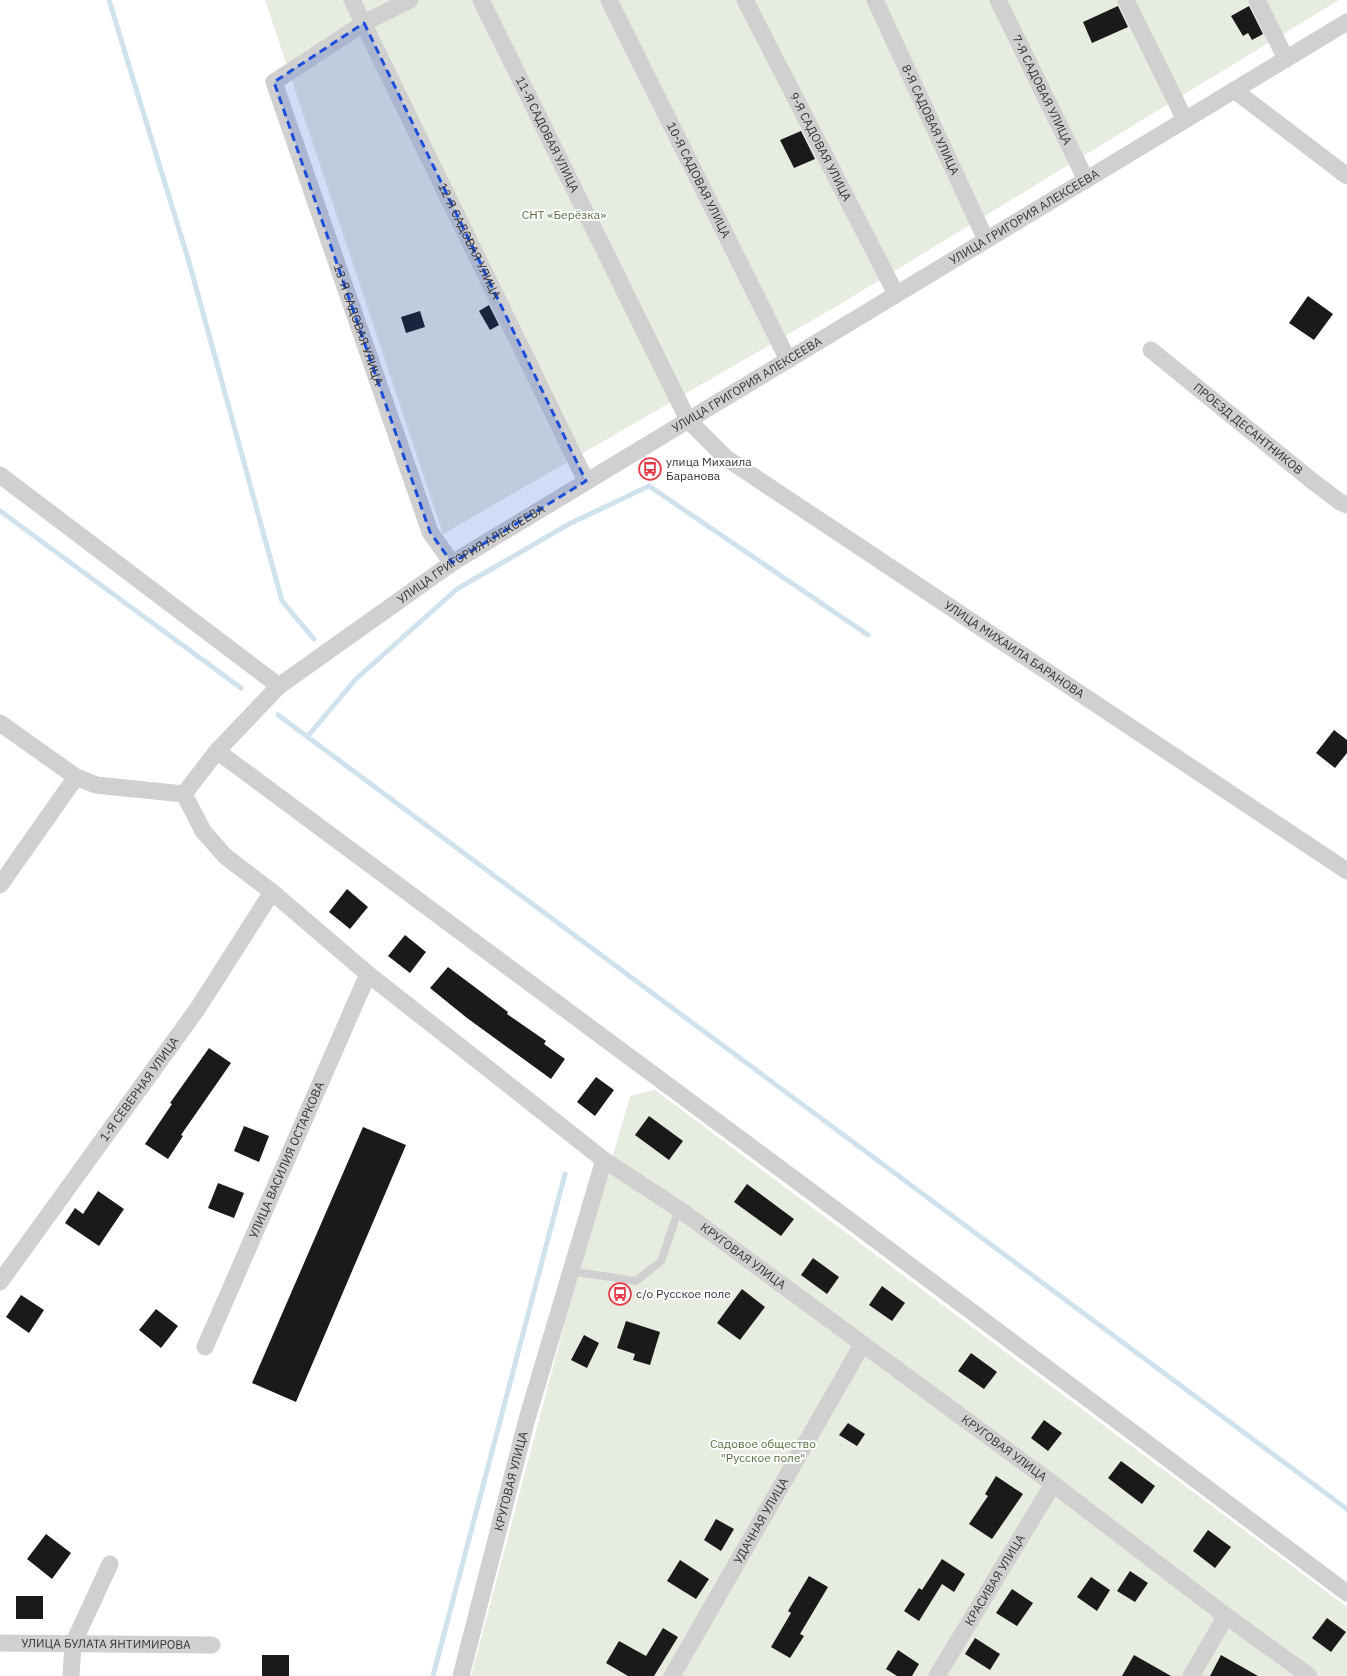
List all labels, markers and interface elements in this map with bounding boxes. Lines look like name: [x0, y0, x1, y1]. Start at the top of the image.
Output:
street label: 7-Я САДОВАЯ УЛИЦА: [1009, 32, 1076, 147]
street label: 8-Я САДОВАЯ УЛИЦА: [899, 62, 963, 178]
street label: 11-Я САДОВАЯ УЛИЦА: [513, 74, 583, 195]
street label: 9-Я САДОВАЯ УЛИЦА: [787, 90, 855, 204]
street label: 10-Я САДОВАЯ УЛИЦА: [664, 119, 734, 240]
street label: УЛИЦА ГРИГОРИЯ АЛЕКСЕЕВА: [946, 166, 1102, 268]
street label: 12-Я САДОВАЯ УЛИЦА: [435, 180, 504, 302]
park label: СНТ «Берёзка»: [522, 207, 606, 222]
street label: 13-Я САДОВАЯ УЛИЦА: [331, 262, 387, 388]
street label: УЛИЦА ГРИГОРИЯ АЛЕКСЕЕВА: [669, 333, 825, 435]
street label: ПРОЕЗД ДЕСАНТНИКОВ: [1190, 379, 1306, 478]
place label: улица Михаила Баранова: [666, 454, 752, 483]
bus stop icon: улица Михаила Баранова: [637, 456, 663, 482]
street label: УЛИЦА ГРИГОРИЯ АЛЕКСЕЕВА: [394, 501, 547, 607]
street label: УЛИЦА МИХАИЛА БАРАНОВА: [941, 597, 1088, 701]
street label: 1-Я СЕВЕРНАЯ УЛИЦА: [96, 1033, 182, 1144]
street label: УЛИЦА ВАСИЛИЯ ОСТАРКОВА: [245, 1079, 327, 1241]
street label: КРУГОВАЯ УЛИЦА: [698, 1219, 789, 1292]
bus stop icon: с/о Русское поле: [607, 1281, 633, 1307]
place label: с/о Русское поле: [636, 1286, 731, 1301]
street label: КРУГОВАЯ УЛИЦА: [959, 1411, 1050, 1484]
street label: КРУГОВАЯ УЛИЦА: [491, 1430, 531, 1533]
park label: Садовое общество "Русское поле": [710, 1436, 816, 1465]
street label: УДАЧНАЯ УЛИЦА: [730, 1475, 791, 1566]
street label: КРАСИВАЯ УЛИЦА: [961, 1531, 1028, 1628]
street label: УЛИЦА БУЛАТА ЯНТИМИРОВА: [21, 1635, 191, 1652]

